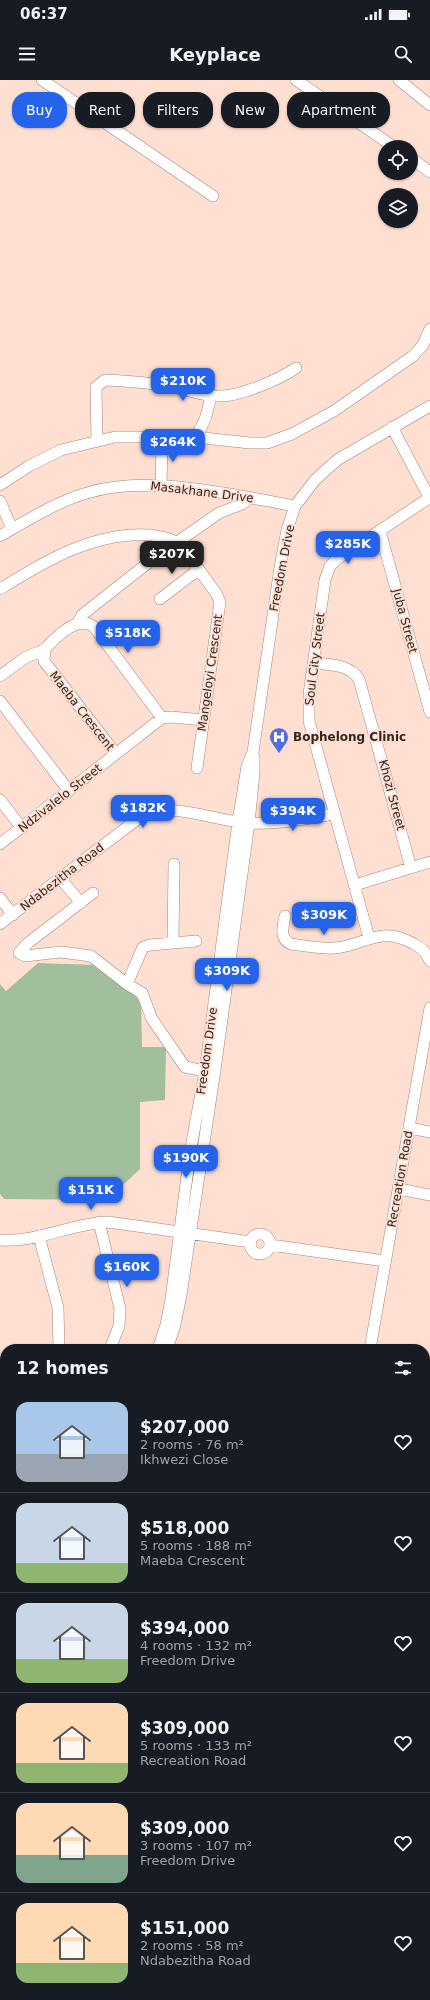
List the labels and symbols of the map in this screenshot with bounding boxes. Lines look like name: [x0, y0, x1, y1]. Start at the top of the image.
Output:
pin: $210K: [155, 368, 211, 402]
pin: $264K: [145, 429, 201, 463]
street label: Masakhane Drive: [150, 479, 254, 505]
street label: Freedom Drive: [267, 524, 297, 612]
pin: $285K: [320, 531, 376, 565]
pin: $207K: [144, 541, 200, 575]
street label: Juba Street: [389, 586, 420, 655]
street label: Soul City Street: [302, 611, 328, 706]
street label: Mangeloyi Crescent: [195, 613, 225, 733]
pin: $518K: [100, 620, 156, 654]
street label: Maeba Crescent: [47, 669, 118, 754]
hospital icon: Bophelong Clinic: [268, 726, 290, 754]
place label: Bophelong Clinic: [293, 730, 406, 744]
street label: Khozi Street: [376, 758, 408, 832]
street label: Ndzivalelo Street: [15, 761, 105, 835]
pin: $182K: [115, 795, 171, 829]
pin: $394K: [265, 798, 321, 832]
street label: Ndabezitha Road: [17, 840, 107, 914]
pin: $309K: [296, 902, 352, 936]
pin: $309K: [199, 958, 255, 992]
street label: Freedom Drive: [194, 1006, 220, 1096]
street label: Recreation Road: [385, 1129, 415, 1229]
pin: $190K: [158, 1145, 214, 1179]
pin: $151K: [63, 1177, 119, 1211]
pin: $160K: [99, 1254, 155, 1288]

